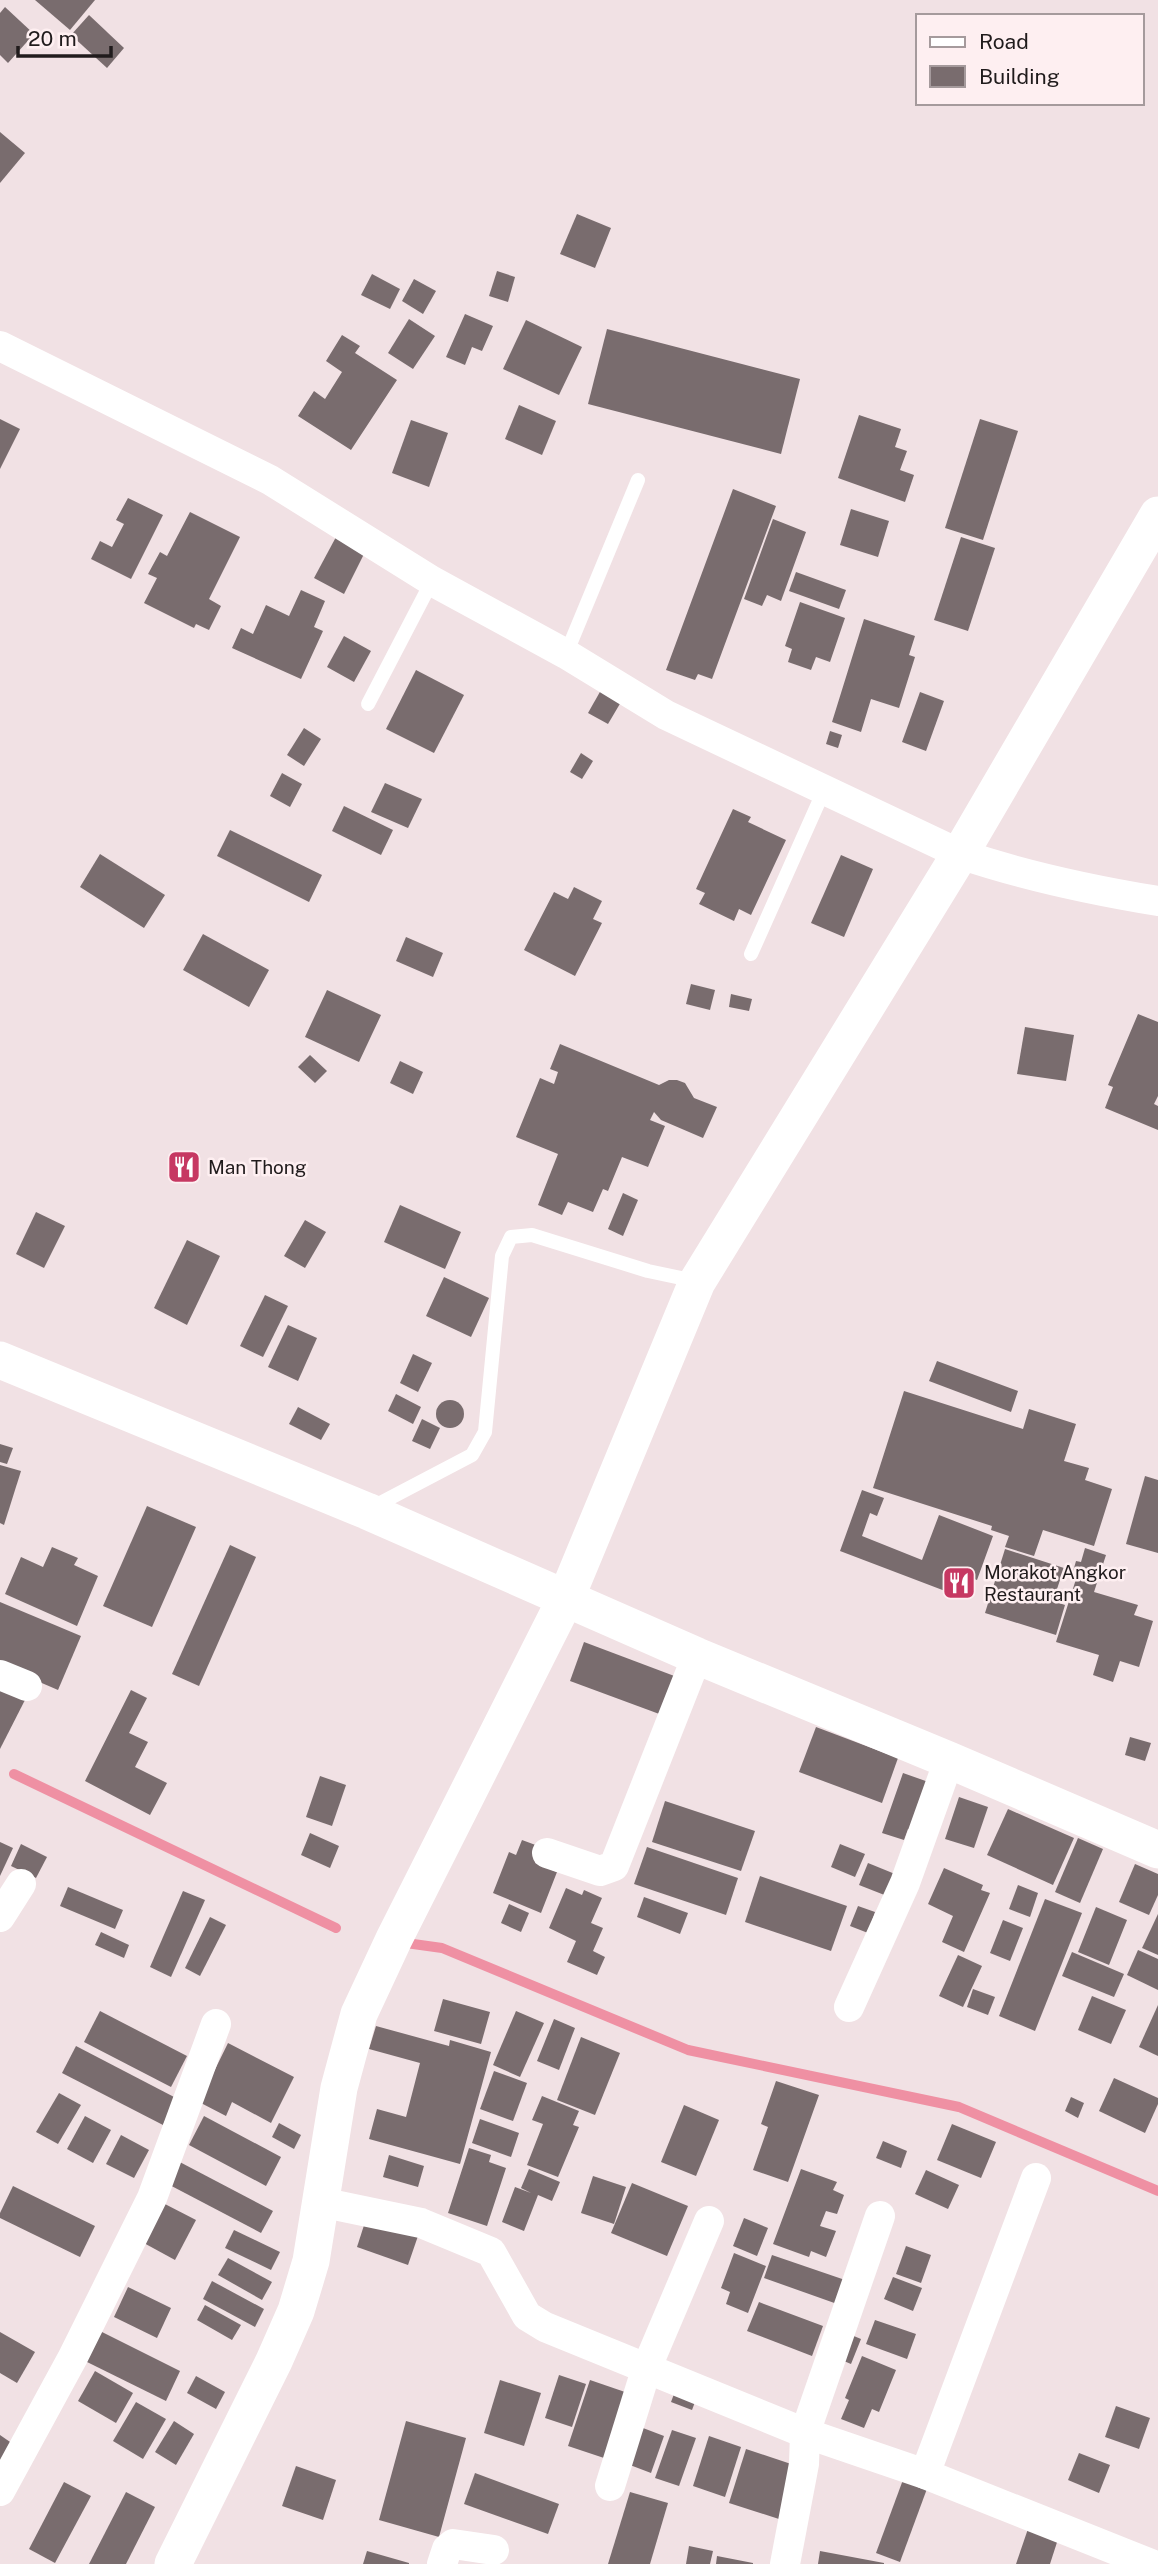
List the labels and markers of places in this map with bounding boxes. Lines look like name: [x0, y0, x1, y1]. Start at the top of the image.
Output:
restaurant icon: Man Thong: [165, 1148, 203, 1186]
place label: Man Thong: [208, 1156, 307, 1178]
place label: Morakot Angkor Restaurant: [984, 1561, 1126, 1605]
restaurant icon: Morakot Angkor Restaurant: [940, 1564, 978, 1602]

